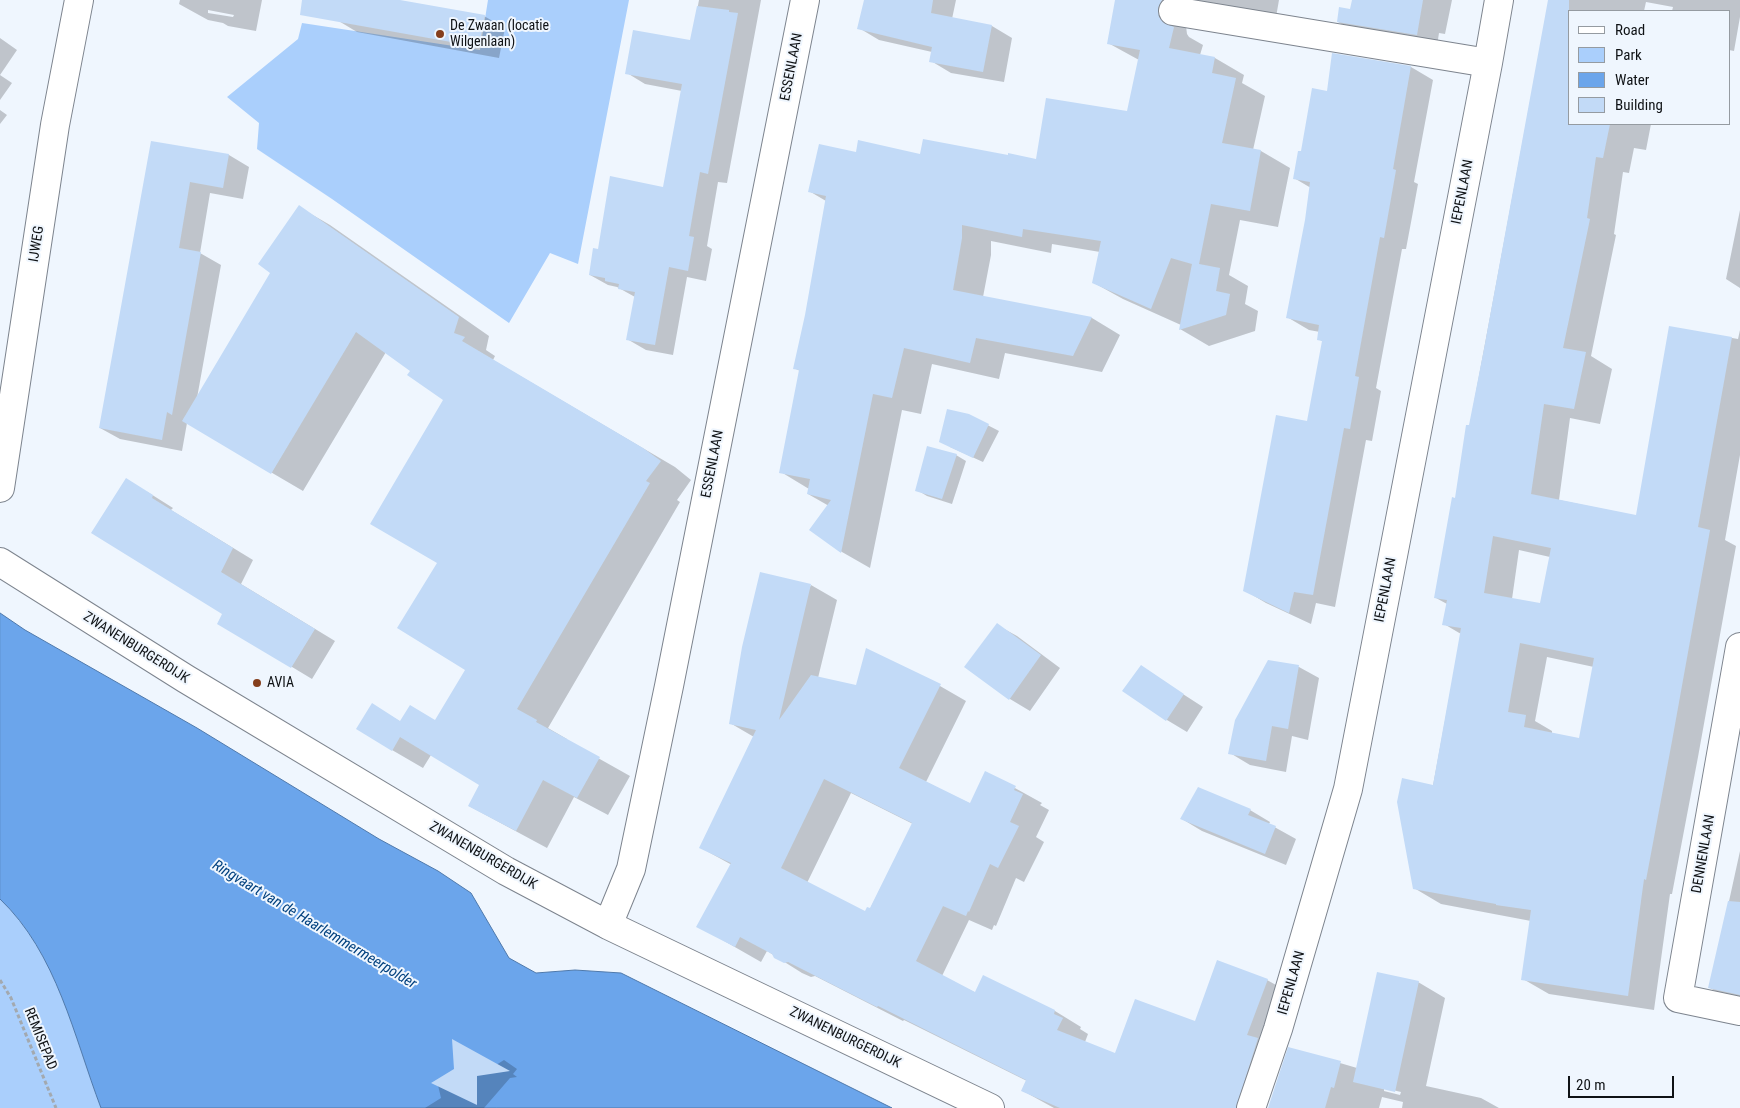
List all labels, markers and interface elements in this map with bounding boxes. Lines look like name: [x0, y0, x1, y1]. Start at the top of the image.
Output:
legend: [1568, 10, 1730, 125]
place label: De Zwaan (locatie Wilgenlaan): [450, 18, 549, 50]
text: Road: [1615, 21, 1645, 39]
marker: De Zwaan (locatie Wilgenlaan): [434, 28, 446, 40]
street label: ESSENLAAN: [777, 32, 807, 102]
text: Park: [1615, 46, 1642, 64]
text: Water: [1615, 71, 1649, 89]
text: Building: [1615, 96, 1663, 114]
street label: IEPENLAAN: [1449, 158, 1477, 226]
street label: IJWEG: [26, 225, 48, 263]
street label: ESSENLAAN: [698, 429, 728, 499]
street label: IEPENLAAN: [1372, 556, 1400, 624]
street label: ZWANENBURGERDIJK: [80, 609, 192, 687]
place label: AVIA: [267, 675, 294, 691]
marker: AVIA: [251, 677, 263, 689]
street label: DENNENLAAN: [1689, 813, 1719, 895]
street label: ZWANENBURGERDIJK: [426, 818, 540, 894]
water label: Ringvaart van de Haarlemmermeerpolder: [209, 857, 419, 993]
street label: IEPENLAAN: [1275, 949, 1309, 1017]
street label: ZWANENBURGERDIJK: [787, 1004, 903, 1072]
street label: REMISEPAD: [20, 1005, 60, 1073]
scale bar: [1570, 1066, 1676, 1098]
text: 20 m: [1576, 1076, 1606, 1094]

